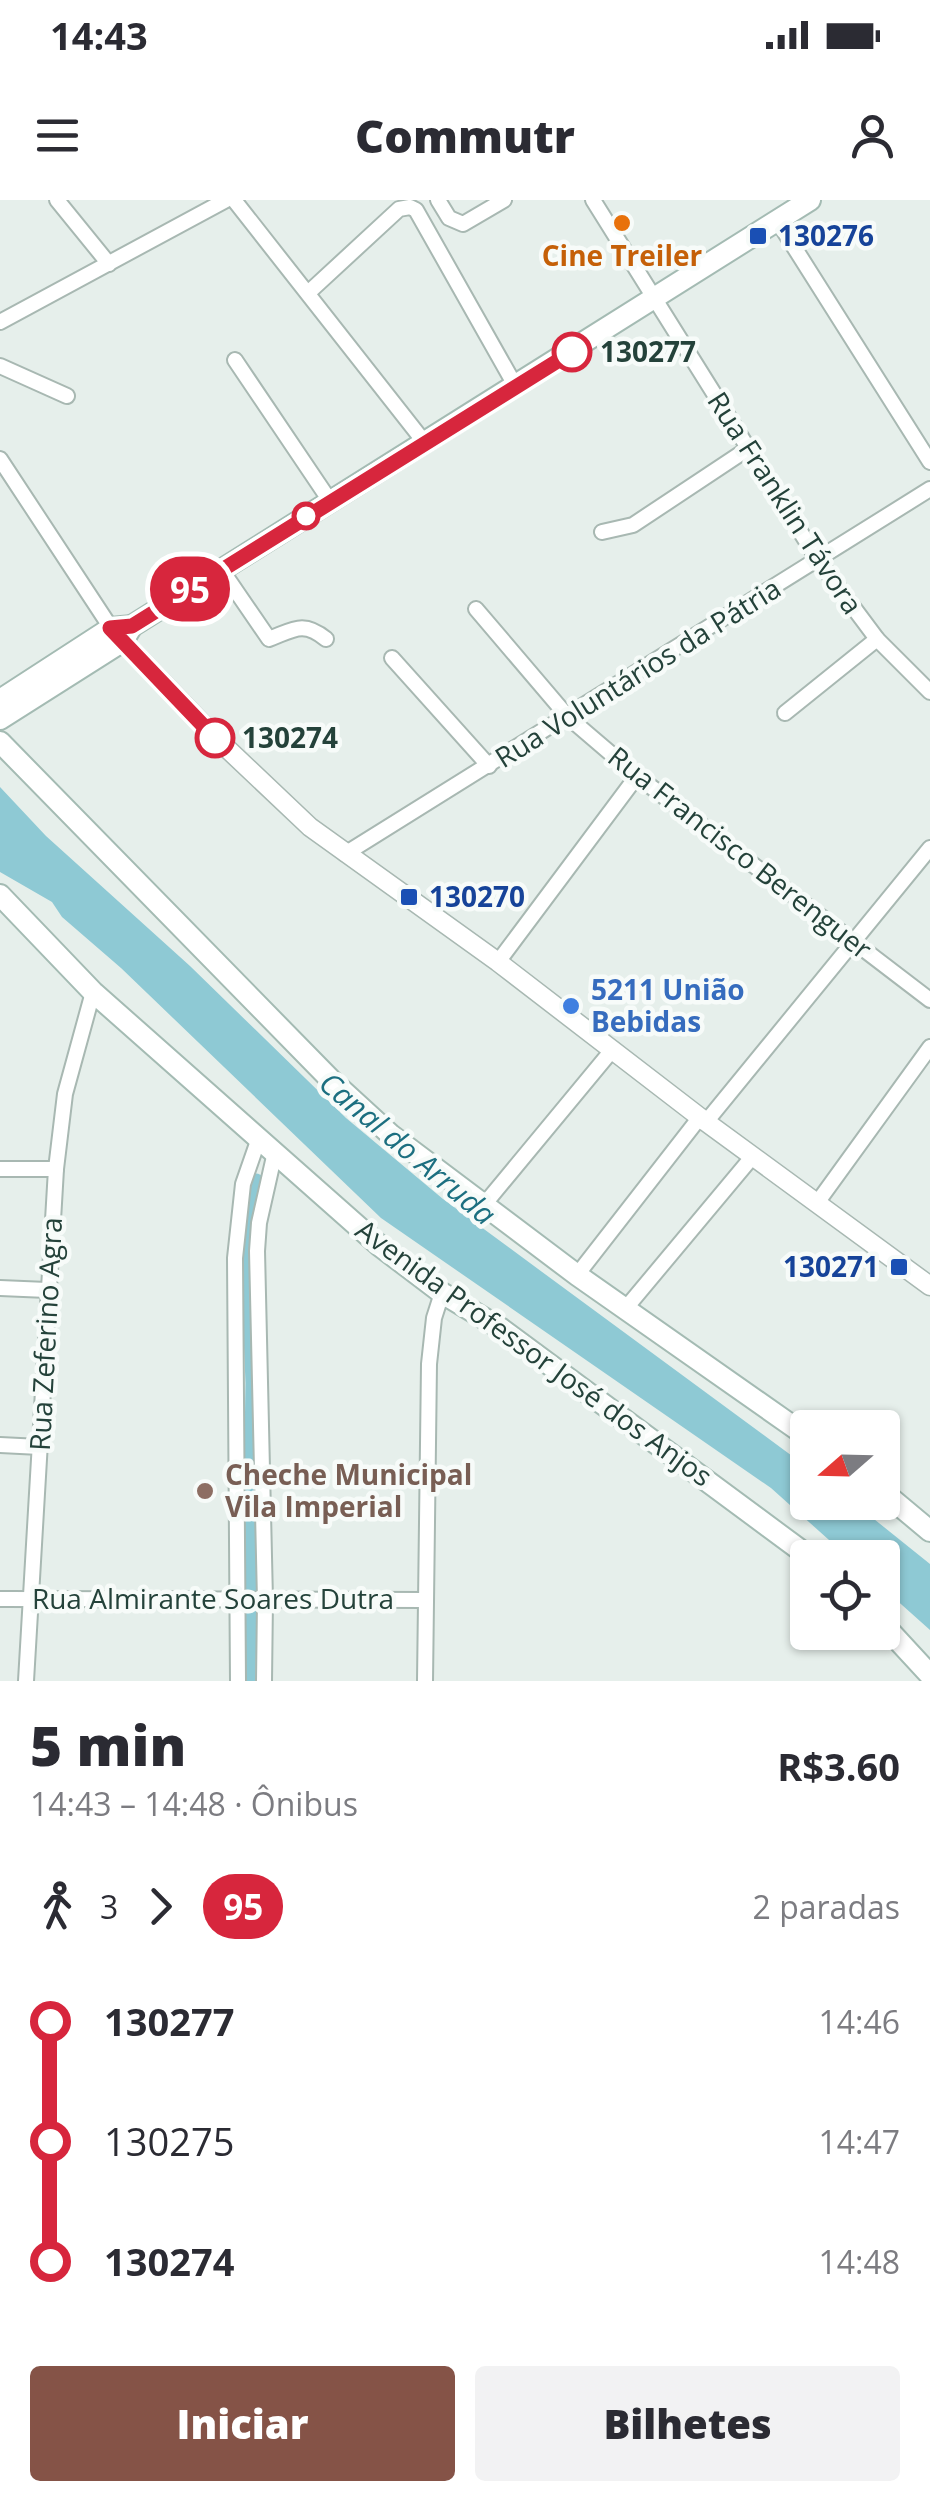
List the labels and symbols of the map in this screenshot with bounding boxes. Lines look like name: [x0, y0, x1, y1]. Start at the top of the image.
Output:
marker: Cine Treiler: [611, 212, 633, 234]
place label: 130276: [778, 216, 874, 254]
marker: 130276: [747, 225, 769, 247]
place label: Cine Treiler: [542, 236, 702, 274]
place label: 130277: [600, 332, 696, 370]
marker: 130277: [553, 333, 591, 371]
street label: Rua Franklin Távora: [700, 384, 872, 621]
unlabelled marker: [293, 503, 319, 529]
line badge: 95: [145, 556, 235, 622]
street label: Rua Voluntários da Pátria: [487, 569, 788, 776]
place label: 130274: [242, 718, 338, 756]
marker: 130274: [196, 719, 234, 757]
street label: Rua Francisco Berenguer: [601, 737, 881, 968]
place label: 130270: [429, 877, 525, 915]
marker: 130270: [398, 886, 420, 908]
place label: 5211 União Bebidas: [591, 970, 745, 1040]
marker: 5211 União Bebidas: [560, 995, 582, 1017]
water label: Canal do Arruda: [311, 1062, 505, 1234]
street label: Avenida Professor José dos Anjos: [349, 1210, 720, 1494]
street label: Rua Zeferino Agra: [20, 1216, 70, 1452]
place label: 130271: [783, 1247, 879, 1285]
marker: 130271: [888, 1256, 910, 1278]
north arrow: [790, 1410, 900, 1520]
place label: Cheche Municipal Vila Imperial: [225, 1455, 472, 1525]
marker: Cheche Municipal Vila Imperial: [194, 1480, 216, 1502]
street label: Rua Almirante Soares Dutra: [32, 1579, 394, 1617]

